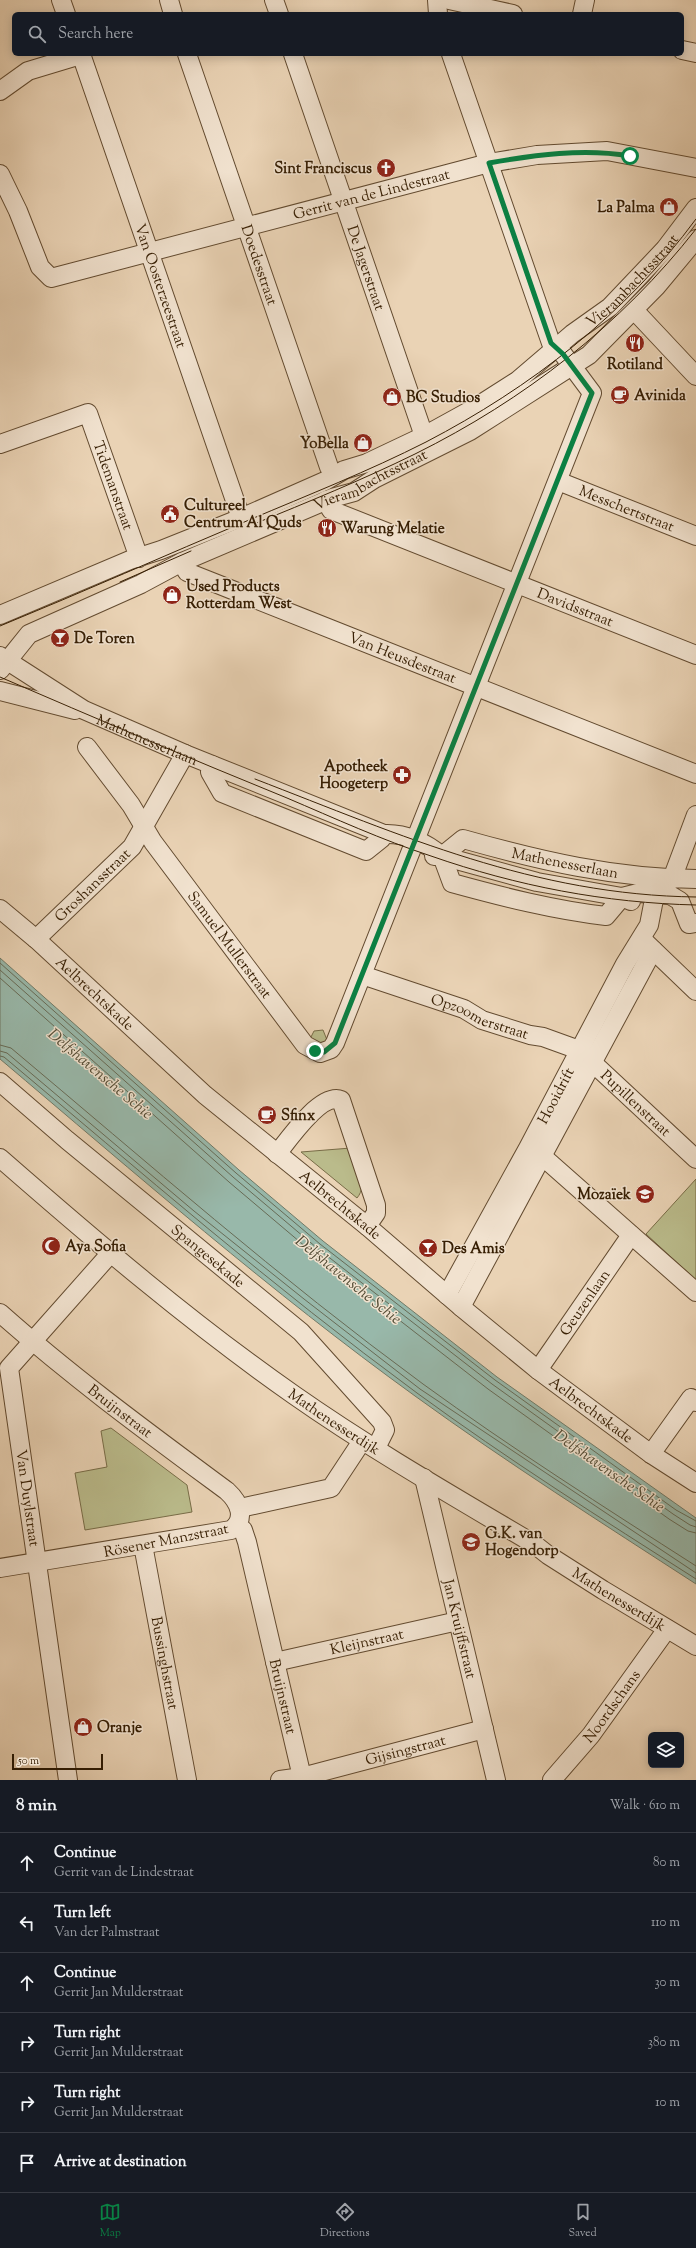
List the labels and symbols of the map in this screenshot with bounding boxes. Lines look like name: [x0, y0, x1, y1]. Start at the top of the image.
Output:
route start: [621, 147, 639, 165]
church icon: Sint Franciscus: [375, 157, 397, 179]
place label: Sint Franciscus: [274, 159, 372, 180]
street label: Gerrit van de Lindestraat: [291, 165, 452, 226]
shop icon: La Palma: [658, 196, 680, 218]
place label: La Palma: [597, 198, 655, 219]
street label: Van Oosterzeestraat: [128, 221, 191, 351]
street label: Doedesstraat: [235, 222, 282, 308]
street label: De Jagerstraat: [341, 223, 389, 314]
street label: Vierambachtsstraat: [582, 231, 684, 333]
restaurant icon: Rotiland: [624, 332, 646, 354]
place label: Rotiland: [607, 355, 664, 376]
cafe icon: Avinida: [609, 384, 631, 406]
shop icon: BC Studios: [381, 386, 403, 408]
place label: Avinida: [634, 386, 686, 407]
place label: BC Studios: [406, 388, 480, 409]
shop icon: YoBella: [352, 432, 374, 454]
place label: YoBella: [300, 434, 349, 455]
street label: Tidemanstraat: [87, 438, 137, 533]
street label: Vierambachtsstraat: [310, 445, 431, 517]
street label: Messchertstraat: [575, 481, 677, 538]
place label: Cultureel Centrum Al Quds: [184, 496, 302, 534]
public building icon: Cultureel Centrum Al Quds: [159, 503, 181, 525]
restaurant icon: Warung Melatie: [316, 517, 338, 539]
place label: Warung Melatie: [341, 519, 445, 540]
place label: Used Products Rotterdam West: [186, 577, 292, 615]
shop icon: Used Products Rotterdam West: [161, 584, 183, 606]
street label: Davidsstraat: [533, 584, 616, 633]
bar icon: De Toren: [49, 627, 71, 649]
street label: Van Heusdestraat: [345, 628, 459, 690]
place label: De Toren: [74, 629, 135, 650]
street label: Mathenesserlaan: [92, 710, 201, 772]
place label: Apotheek Hoogeterp: [319, 757, 389, 795]
pharmacy icon: Apotheek Hoogeterp: [391, 764, 413, 786]
street label: Mathenesserlaan: [510, 844, 620, 885]
street label: Groshansstraat: [51, 845, 136, 928]
street label: Samuel Mullerstraat: [181, 887, 276, 1004]
street label: Aelbrechtskade: [50, 953, 138, 1036]
street label: Opzoomerstraat: [428, 990, 531, 1046]
water label: Delfshavensche Schie: [42, 1024, 157, 1126]
route end: [306, 1042, 324, 1060]
street label: Hooidrift: [533, 1064, 580, 1128]
street label: Pupillenstraat: [595, 1066, 675, 1142]
cafe icon: Sfinx: [256, 1104, 278, 1126]
place label: Sfinx: [281, 1106, 316, 1127]
street label: Aelbrechtskade: [294, 1166, 385, 1245]
school or university icon: Mozaïek: [634, 1183, 656, 1205]
place label: Mozaïek: [577, 1185, 632, 1206]
street label: Spangesekade: [166, 1220, 249, 1294]
water label: Delfshavensche Schie: [289, 1231, 406, 1331]
mosque icon: Aya Sofia: [40, 1235, 62, 1257]
place label: Aya Sofia: [65, 1237, 126, 1258]
bar icon: Des Amis: [417, 1237, 439, 1259]
place label: Des Amis: [442, 1239, 505, 1260]
street label: Geuzenlaan: [555, 1266, 616, 1341]
street label: Aelbrechtskade: [544, 1372, 637, 1449]
street label: Bruijnstraat: [82, 1381, 156, 1444]
street label: Mathenesserdijk: [283, 1385, 383, 1461]
water label: Delfshavensche Schie: [548, 1425, 669, 1519]
street label: Van Duylstraat: [9, 1448, 44, 1548]
street label: Rösener Manzstraat: [102, 1519, 230, 1564]
place label: G.K. van Hogendorp: [485, 1524, 559, 1562]
school or university icon: G.K. van Hogendorp: [460, 1531, 482, 1553]
street label: Mathenesserdijk: [567, 1564, 669, 1637]
street label: Jan Kruijffstraat: [436, 1576, 480, 1681]
street label: Bussinghstraat: [145, 1615, 183, 1712]
street label: Kleijnstraat: [328, 1624, 406, 1661]
street label: Bruijnstraat: [263, 1657, 301, 1736]
street label: Noordschans: [579, 1666, 646, 1748]
shop icon: Oranje: [72, 1716, 94, 1738]
place label: Oranje: [97, 1718, 142, 1739]
street label: Gijsingstraat: [363, 1731, 448, 1772]
scale bar: [12, 1752, 103, 1771]

